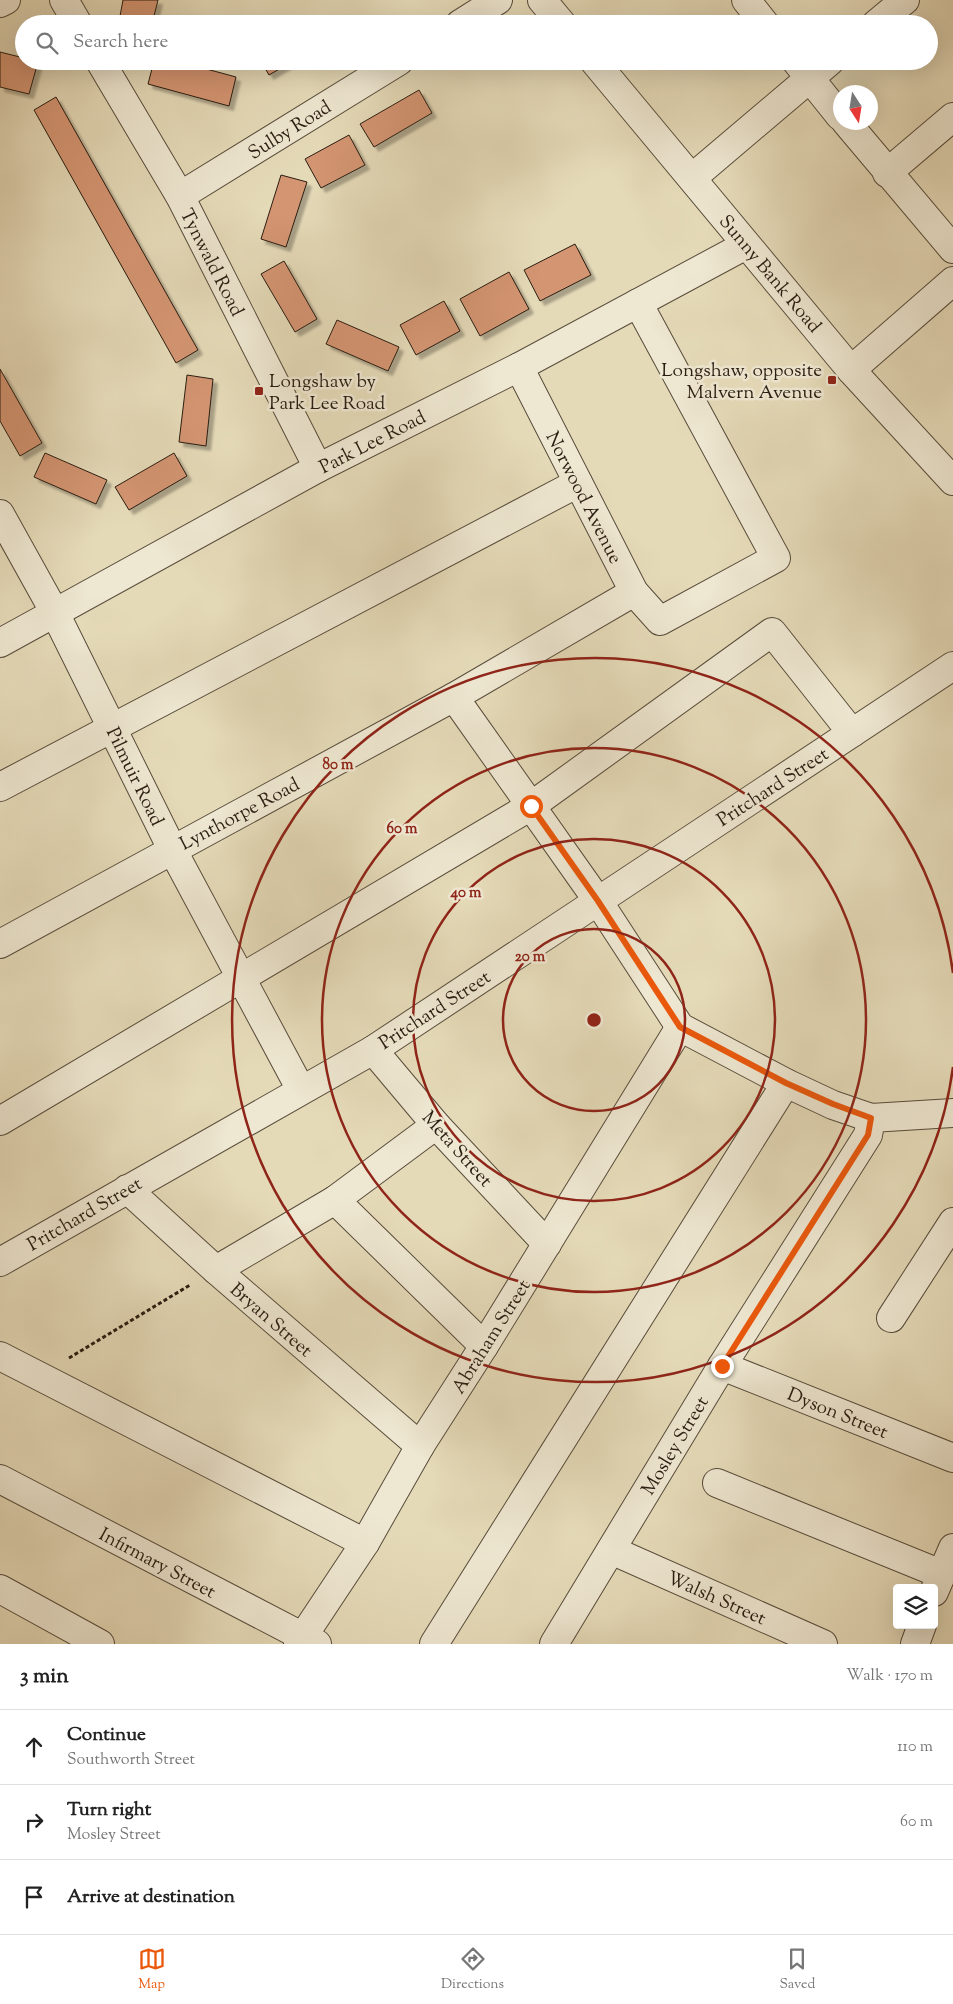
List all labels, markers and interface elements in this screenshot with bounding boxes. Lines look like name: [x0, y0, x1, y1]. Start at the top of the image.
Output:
search box: [15, 15, 938, 70]
icon: search: [33, 29, 61, 57]
text: Search here: [73, 29, 168, 56]
north arrow: [833, 85, 878, 130]
street label: Sulby Road: [243, 95, 337, 167]
street label: Tynwald Road: [172, 205, 250, 322]
street label: Sunny Bank Road: [712, 210, 827, 340]
place label: Longshaw, opposite Malvern Avenue: [661, 358, 822, 407]
place label: Longshaw by Park Lee Road: [269, 369, 386, 418]
marker: Longshaw, opposite Malvern Avenue: [826, 374, 838, 386]
marker: Longshaw by Park Lee Road: [253, 385, 265, 397]
street label: Park Lee Road: [315, 405, 431, 482]
street label: Norwood Avenue: [538, 427, 628, 569]
street label: Pilmuir Road: [98, 723, 169, 831]
street label: Pritchard Street: [712, 742, 835, 834]
text: 80 m: [322, 755, 354, 776]
street label: Lynthorpe Road: [175, 772, 305, 858]
route start: [520, 795, 543, 818]
text: 60 m: [387, 819, 418, 840]
text: 40 m: [450, 883, 482, 904]
text: 20 m: [515, 947, 546, 968]
street label: Pritchard Street: [374, 965, 497, 1057]
centre of rings: [585, 1011, 603, 1029]
street label: Meta Street: [415, 1106, 498, 1194]
street label: Pritchard Street: [23, 1171, 148, 1259]
street label: Abraham Street: [446, 1275, 538, 1400]
street label: Bryan Street: [223, 1277, 318, 1365]
route end: [711, 1355, 734, 1378]
street label: Dyson Street: [783, 1382, 892, 1447]
street label: Mosley Street: [636, 1391, 717, 1501]
street label: Infirmary Street: [94, 1522, 220, 1607]
street label: Walsh Street: [662, 1565, 770, 1633]
map controls: [893, 1584, 938, 1629]
button: layers: [893, 1584, 938, 1629]
text: 3 min: [20, 1662, 69, 1692]
text: Walk · 170 m: [846, 1665, 933, 1688]
text: Continue: [67, 1722, 146, 1749]
icon: ahead: [20, 1733, 48, 1761]
text: 110 m: [897, 1736, 933, 1759]
text: Southworth Street: [67, 1749, 195, 1772]
text: Turn right: [67, 1797, 151, 1824]
icon: right: [20, 1808, 48, 1836]
text: 60 m: [900, 1811, 933, 1834]
text: Mosley Street: [67, 1824, 161, 1847]
icon: arrive: [20, 1883, 48, 1911]
text: Arrive at destination: [67, 1884, 235, 1911]
tab: Map: [138, 1945, 166, 1995]
tab: Directions: [441, 1945, 504, 1995]
tab: Saved: [779, 1945, 815, 1995]

